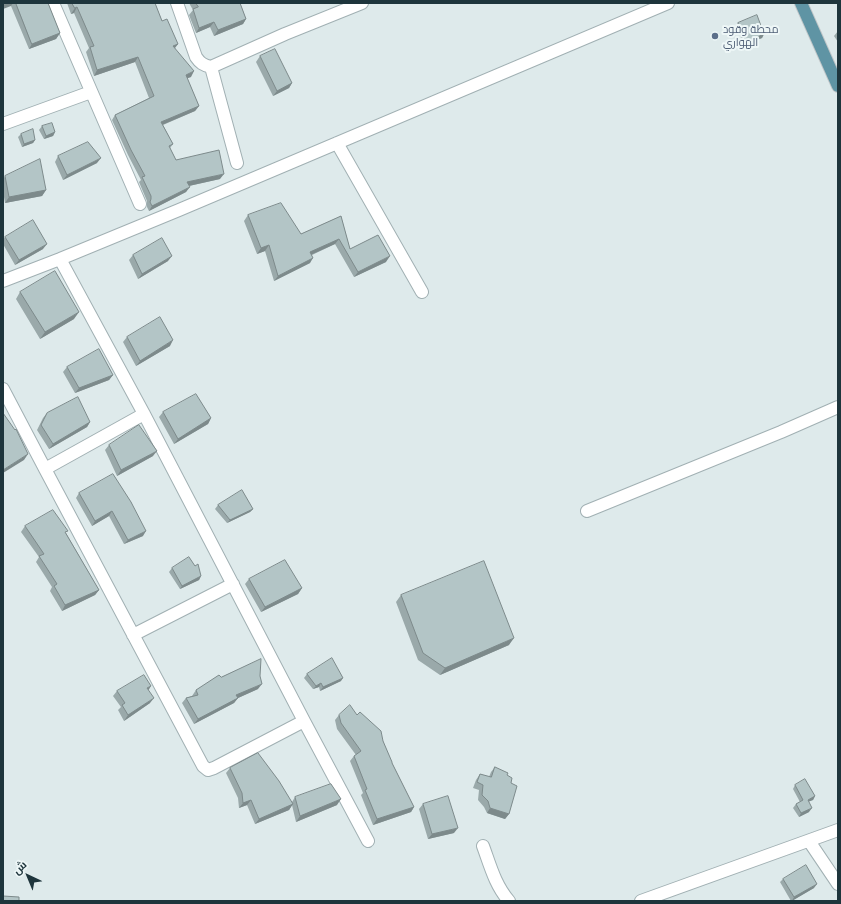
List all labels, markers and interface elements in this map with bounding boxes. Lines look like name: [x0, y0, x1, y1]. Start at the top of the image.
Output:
place label: محطة وقود الهواري: [723, 23, 779, 49]
marker: محطة وقود الهواري: [710, 31, 720, 41]
north arrow: [8, 856, 48, 896]
text: ش: [10, 857, 30, 877]

